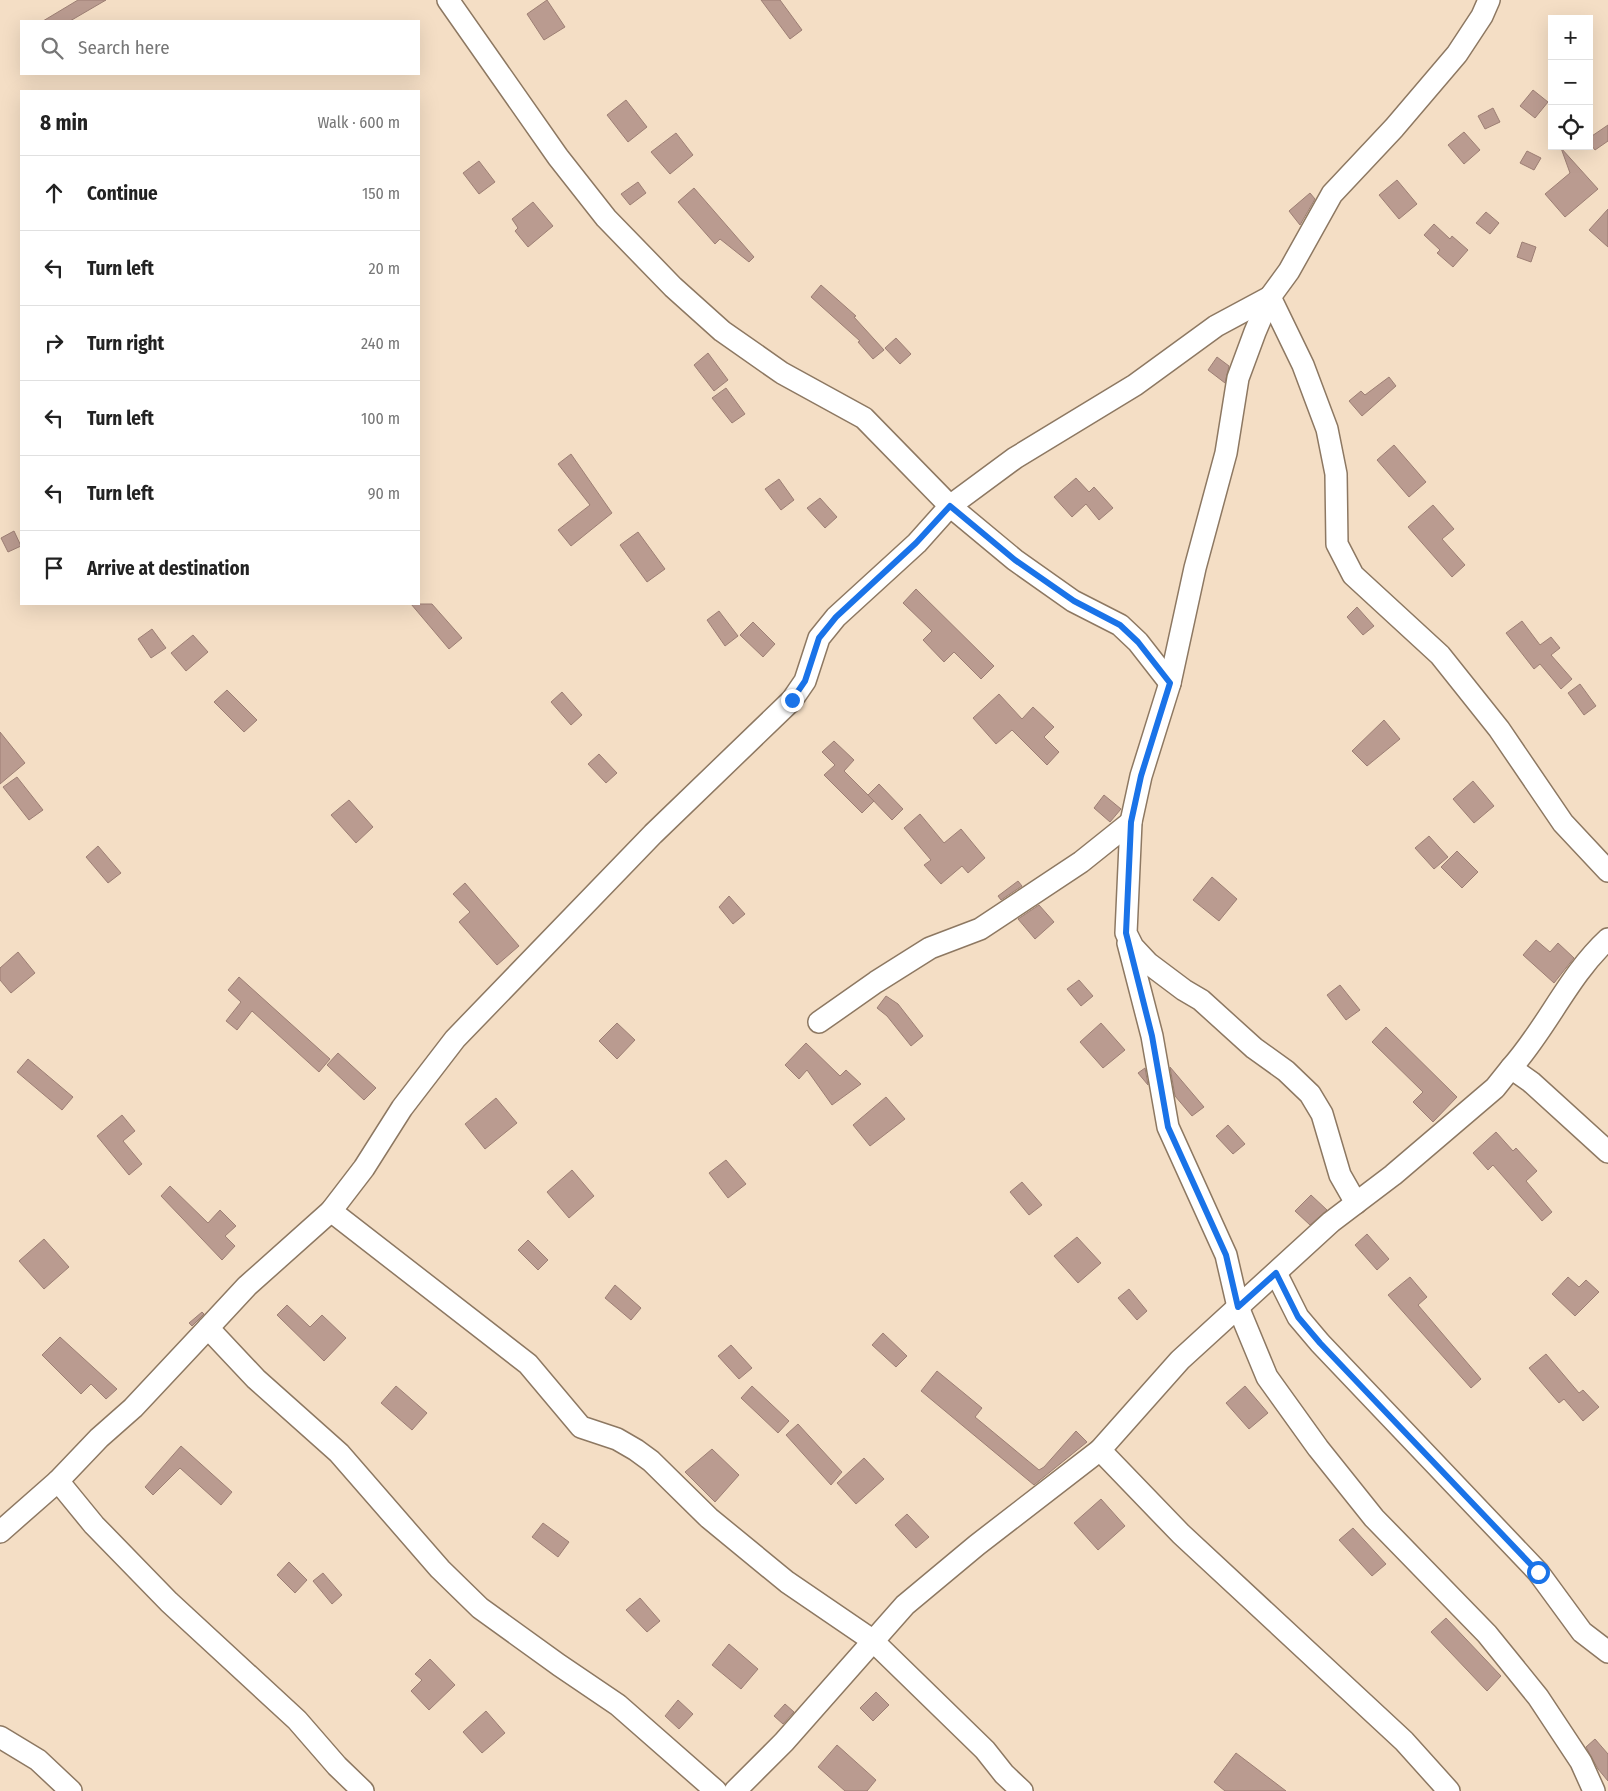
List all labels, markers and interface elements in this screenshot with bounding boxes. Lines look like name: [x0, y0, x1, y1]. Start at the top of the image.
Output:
map controls: [1548, 15, 1593, 150]
button: +: [1548, 15, 1593, 60]
search box: [20, 20, 420, 75]
icon: search: [38, 34, 66, 62]
text: Search here: [78, 36, 170, 59]
button: −: [1548, 60, 1593, 105]
button: locate: [1548, 105, 1593, 150]
text: 8 min: [40, 110, 88, 136]
text: Walk · 600 m: [318, 113, 400, 132]
icon: ahead: [40, 179, 68, 207]
text: Continue: [87, 182, 158, 205]
text: 150 m: [362, 184, 400, 203]
icon: left: [40, 254, 68, 282]
text: Turn left: [87, 257, 154, 280]
text: 20 m: [369, 259, 400, 278]
icon: right: [40, 329, 68, 357]
text: Turn right: [87, 332, 164, 355]
text: 240 m: [361, 334, 400, 353]
icon: left: [40, 404, 68, 432]
text: Turn left: [87, 407, 154, 430]
text: 100 m: [361, 409, 400, 428]
icon: left: [40, 479, 68, 507]
text: Turn left: [87, 482, 154, 505]
text: 90 m: [368, 484, 400, 503]
icon: arrive: [40, 554, 68, 582]
text: Arrive at destination: [87, 557, 250, 580]
route end: [781, 689, 804, 712]
route start: [1527, 1561, 1550, 1584]

